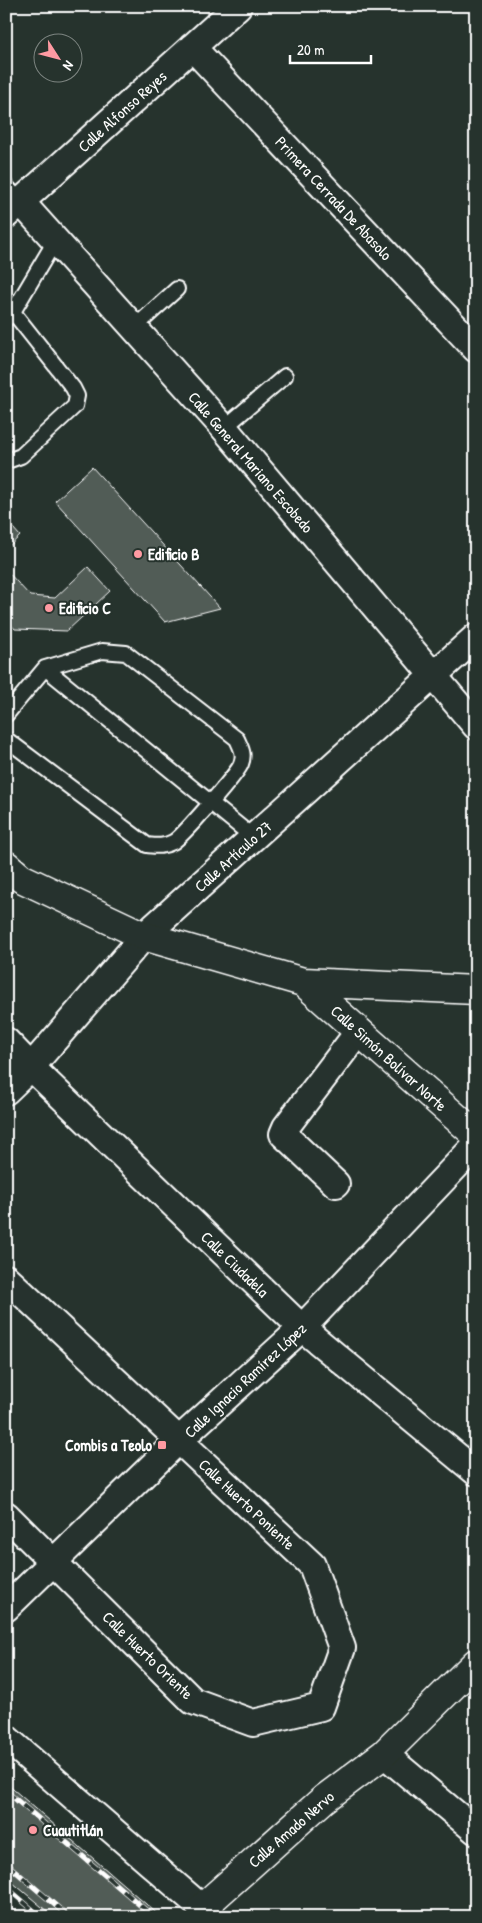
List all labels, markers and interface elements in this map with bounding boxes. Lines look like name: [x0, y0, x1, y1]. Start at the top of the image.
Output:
north arrow: [32, 32, 82, 82]
scale bar: [290, 32, 371, 64]
text: 20 m: [297, 39, 324, 60]
text: N: [59, 57, 79, 75]
street label: Calle Alfonso Reyes: [73, 65, 171, 157]
street label: Primera Cerrada De Abasolo: [271, 131, 398, 265]
street label: Calle General Mariano Escobedo: [183, 387, 319, 538]
place label: Edificio B: [148, 543, 199, 565]
marker: Edificio B: [132, 548, 144, 560]
place label: Edificio C: [59, 597, 111, 619]
marker: Edificio C: [43, 602, 55, 614]
street label: Calle Artículo 27: [189, 815, 277, 897]
street label: Calle Simón Bolívar Norte: [326, 1000, 452, 1116]
street label: Calle Ciudadela: [196, 1226, 274, 1302]
street label: Calle Ignacio Ramírez López: [179, 1317, 311, 1443]
place label: Combis a Teolo: [65, 1434, 153, 1456]
marker: Combis a Teolo: [156, 1439, 168, 1451]
street label: Calle Huerto Poniente: [194, 1454, 300, 1555]
street label: Calle Huerto Oriente: [98, 1606, 199, 1704]
street label: Calle Amado Nervo: [243, 1785, 339, 1872]
place label: Cuautitlán: [43, 1819, 103, 1841]
marker: Cuautitlán: [27, 1824, 39, 1836]

